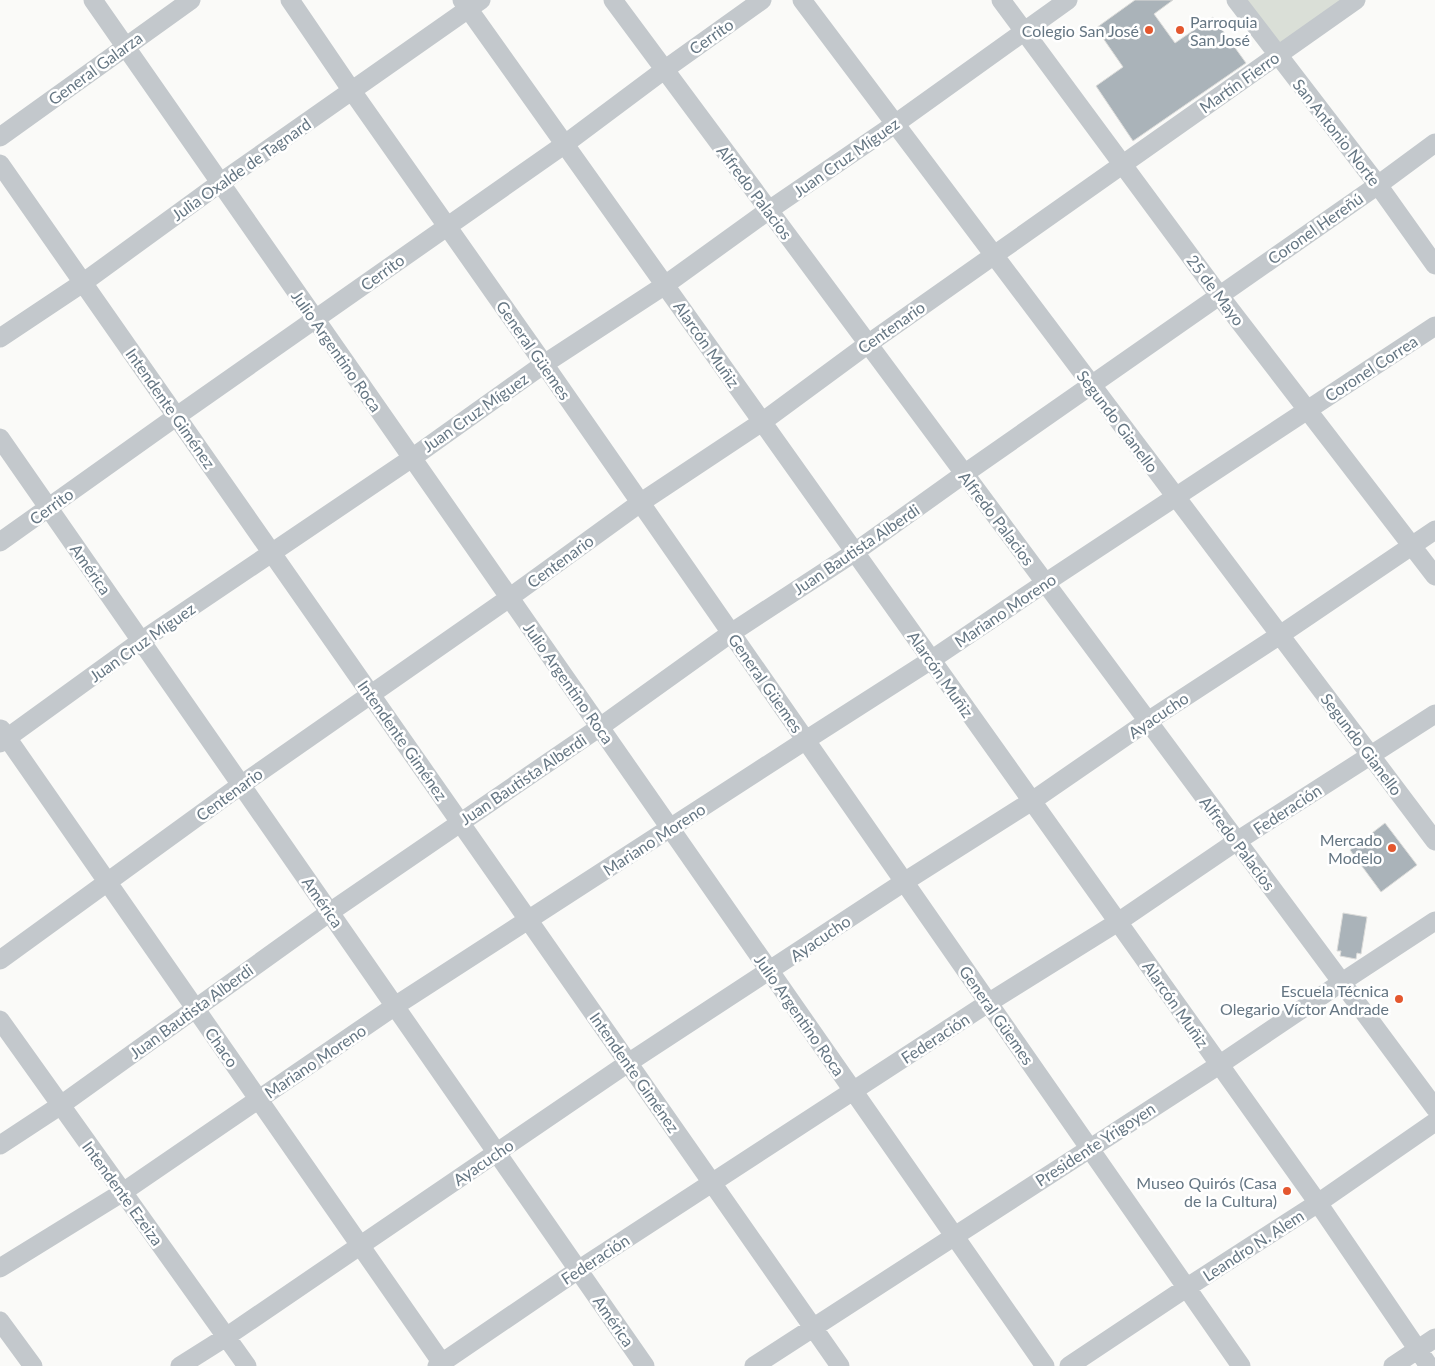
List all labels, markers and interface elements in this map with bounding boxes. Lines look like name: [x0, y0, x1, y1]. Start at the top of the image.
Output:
place label: Parroquia San José: [1190, 12, 1257, 49]
street label: Cerrito: [685, 14, 737, 58]
place label: Colegio San José: [1022, 21, 1139, 40]
marker: Colegio San José: [1143, 24, 1155, 36]
marker: Parroquia San José: [1174, 24, 1186, 36]
street label: General Galarza: [44, 28, 146, 108]
street label: Martín Fierro: [1195, 48, 1283, 116]
street label: San Antonio Norte: [1289, 75, 1385, 189]
street label: Juan Cruz Míguez: [790, 113, 902, 201]
street label: Julia Oxalde de Tagnard: [168, 114, 314, 224]
street label: Alfredo Palacios: [713, 141, 797, 243]
street label: Coronel Hereñú: [1264, 188, 1366, 268]
street label: Cerrito: [357, 250, 407, 294]
street label: 25 de Mayo: [1183, 251, 1249, 329]
street label: Julio Argentino Roca: [288, 287, 386, 415]
street label: General Güemes: [493, 297, 575, 403]
street label: Alarcón Muñiz: [670, 297, 744, 391]
street label: Centenario: [854, 297, 928, 357]
street label: Coronel Correa: [1321, 331, 1421, 405]
street label: Intendente Giménez: [122, 344, 220, 472]
street label: Segundo Gianello: [1073, 366, 1163, 476]
street label: Juan Cruz Míguez: [419, 368, 531, 456]
street label: Alfredo Palacios: [955, 467, 1039, 569]
street label: Cerrito: [26, 484, 76, 528]
street label: Juan Bautista Alberdi: [789, 500, 923, 598]
street label: Centenario: [523, 531, 597, 591]
street label: América: [67, 540, 115, 598]
street label: Mariano Moreno: [951, 569, 1059, 651]
street label: Juan Cruz Míguez: [86, 598, 198, 686]
street label: Julio Argentino Roca: [520, 619, 618, 747]
street label: Alarcón Muñiz: [904, 627, 978, 721]
street label: General Güemes: [725, 630, 807, 736]
street label: Intendente Giménez: [354, 676, 452, 804]
street label: Ayacucho: [1124, 688, 1192, 742]
street label: Segundo Gianello: [1317, 689, 1407, 799]
street label: Juan Bautista Alberdi: [456, 730, 590, 828]
street label: Centenario: [192, 764, 266, 824]
street label: Federación: [1249, 780, 1325, 838]
street label: Alfredo Palacios: [1196, 792, 1280, 894]
street label: Mariano Moreno: [599, 799, 709, 879]
place label: Mercado Modelo: [1320, 830, 1382, 867]
marker: Mercado Modelo: [1386, 842, 1398, 854]
street label: América: [299, 873, 347, 931]
street label: Ayacucho: [786, 911, 854, 965]
street label: Julio Argentino Roca: [751, 951, 849, 1079]
street label: Alarcón Muñiz: [1139, 957, 1213, 1051]
street label: Juan Bautista Alberdi: [126, 960, 256, 1062]
street label: General Güemes: [956, 962, 1038, 1068]
place label: Escuela Técnica Olegario Víctor Andrade: [1220, 981, 1389, 1018]
marker: Escuela Técnica Olegario Víctor Andrade: [1393, 993, 1405, 1005]
street label: Intendente Giménez: [586, 1008, 684, 1136]
street label: Federación: [897, 1009, 973, 1067]
street label: Mariano Moreno: [261, 1020, 369, 1102]
street label: Chaco: [202, 1023, 242, 1071]
street label: Presidente Yrigoyen: [1032, 1098, 1158, 1190]
street label: Ayacucho: [449, 1135, 517, 1189]
street label: Intendente Ezeiza: [79, 1137, 167, 1249]
place label: Museo Quirós (Casa de la Cultura): [1136, 1173, 1277, 1210]
marker: Museo Quirós (Casa de la Cultura): [1281, 1185, 1293, 1197]
street label: Leandro N. Alem: [1199, 1205, 1307, 1285]
street label: Federación: [557, 1230, 633, 1288]
street label: América: [590, 1292, 638, 1350]

